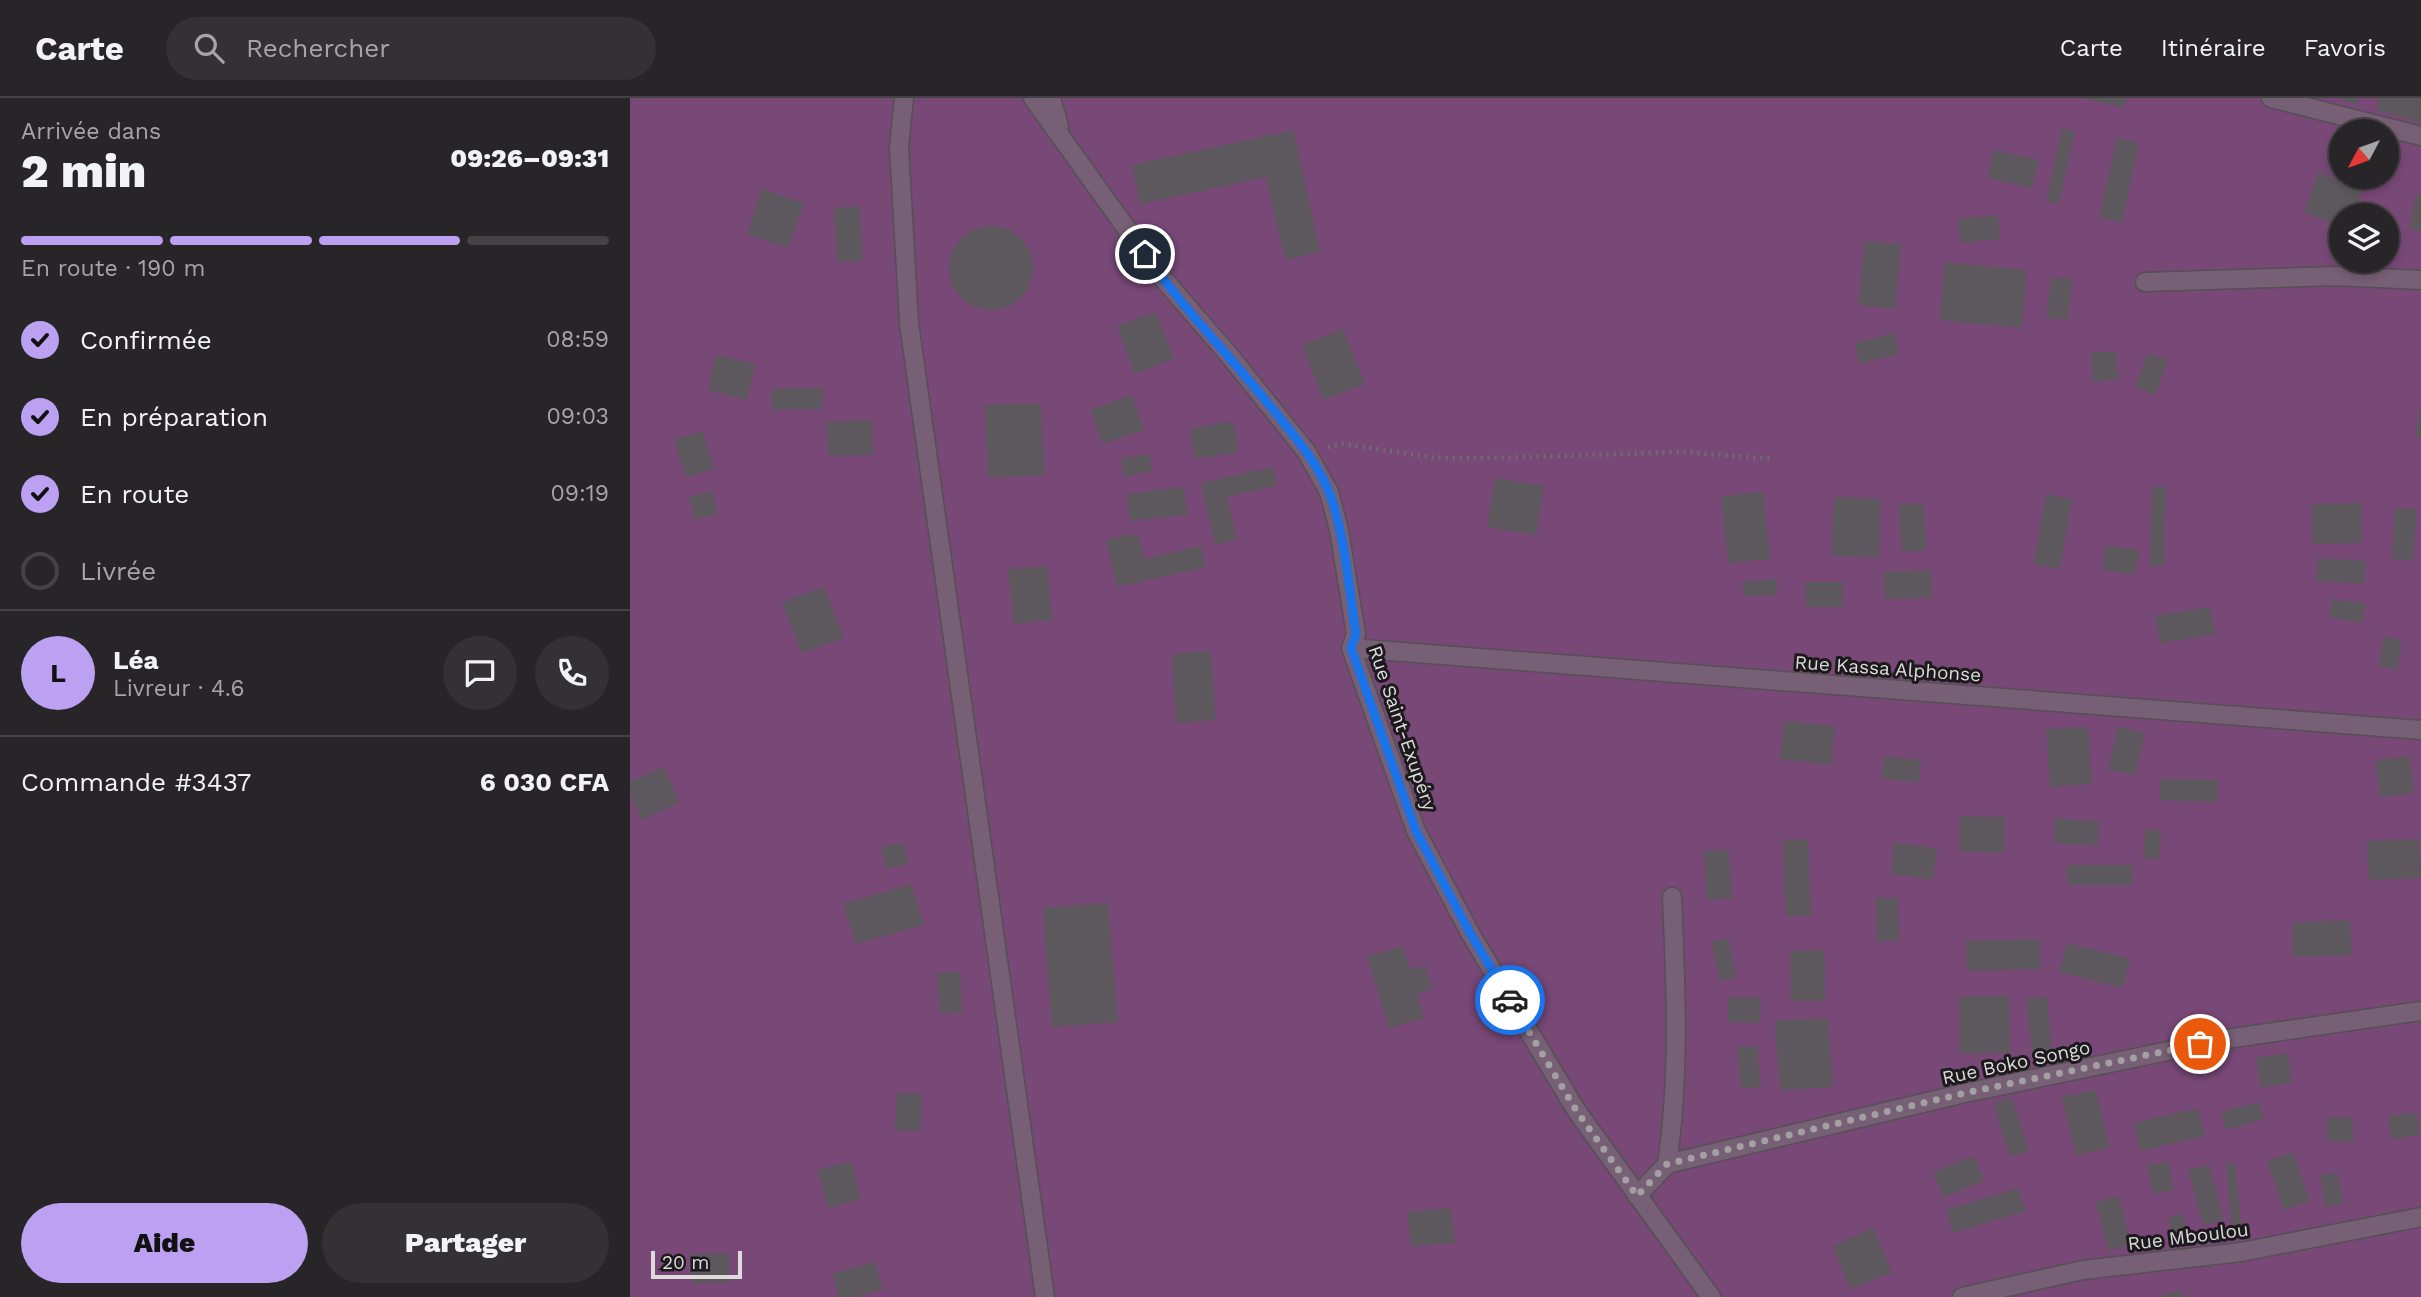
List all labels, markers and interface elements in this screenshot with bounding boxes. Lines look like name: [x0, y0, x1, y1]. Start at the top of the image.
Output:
search box: [166, 17, 656, 80]
text: Carte: [35, 29, 124, 68]
icon: search: [190, 29, 228, 67]
text: Rechercher: [246, 33, 390, 63]
text: Carte: [2060, 34, 2123, 62]
text: Itinéraire: [2161, 34, 2266, 62]
text: Favoris: [2304, 34, 2386, 62]
text: Arrivée dans: [21, 118, 161, 145]
north arrow: [2329, 119, 2399, 189]
map controls: [2329, 119, 2399, 273]
text: 09:26–09:31: [450, 143, 609, 173]
text: 2 min: [21, 144, 146, 198]
button: layers: [2329, 203, 2399, 273]
pin: [1115, 224, 1175, 284]
icon: home: [1126, 235, 1164, 273]
text: En route · 190 m: [21, 255, 205, 282]
icon: check: [21, 321, 59, 359]
text: Confirmée: [80, 325, 212, 355]
text: 08:59: [546, 326, 609, 353]
icon: check: [21, 398, 59, 436]
text: En préparation: [80, 402, 268, 432]
text: 09:03: [546, 403, 609, 430]
icon: check: [21, 475, 59, 513]
text: En route: [80, 479, 189, 509]
text: 09:19: [551, 480, 609, 507]
text: Livrée: [80, 556, 156, 586]
button: chat: [443, 636, 517, 710]
button: phone: [535, 636, 609, 710]
street label: Rue Saint-Exupéry: [1364, 643, 1442, 814]
text: Léa: [113, 645, 159, 675]
street label: Rue Kassa Alphonse: [1794, 651, 1982, 686]
text: L: [50, 658, 66, 688]
text: Livreur · 4.6: [113, 675, 245, 702]
text: Commande #3437: [21, 767, 251, 797]
text: 6 030 CFA: [480, 767, 609, 797]
courier: [1475, 965, 1545, 1035]
icon: car: [1491, 981, 1529, 1019]
pin: [2170, 1014, 2230, 1074]
icon: bag: [2181, 1025, 2219, 1063]
street label: Rue Boko Songo: [1940, 1036, 2092, 1089]
button: Aide: [21, 1203, 308, 1283]
button: Partager: [322, 1203, 609, 1283]
street label: Rue Mboulou: [2126, 1218, 2250, 1255]
scale bar: [651, 1248, 742, 1280]
text: 20 m: [662, 1251, 709, 1274]

